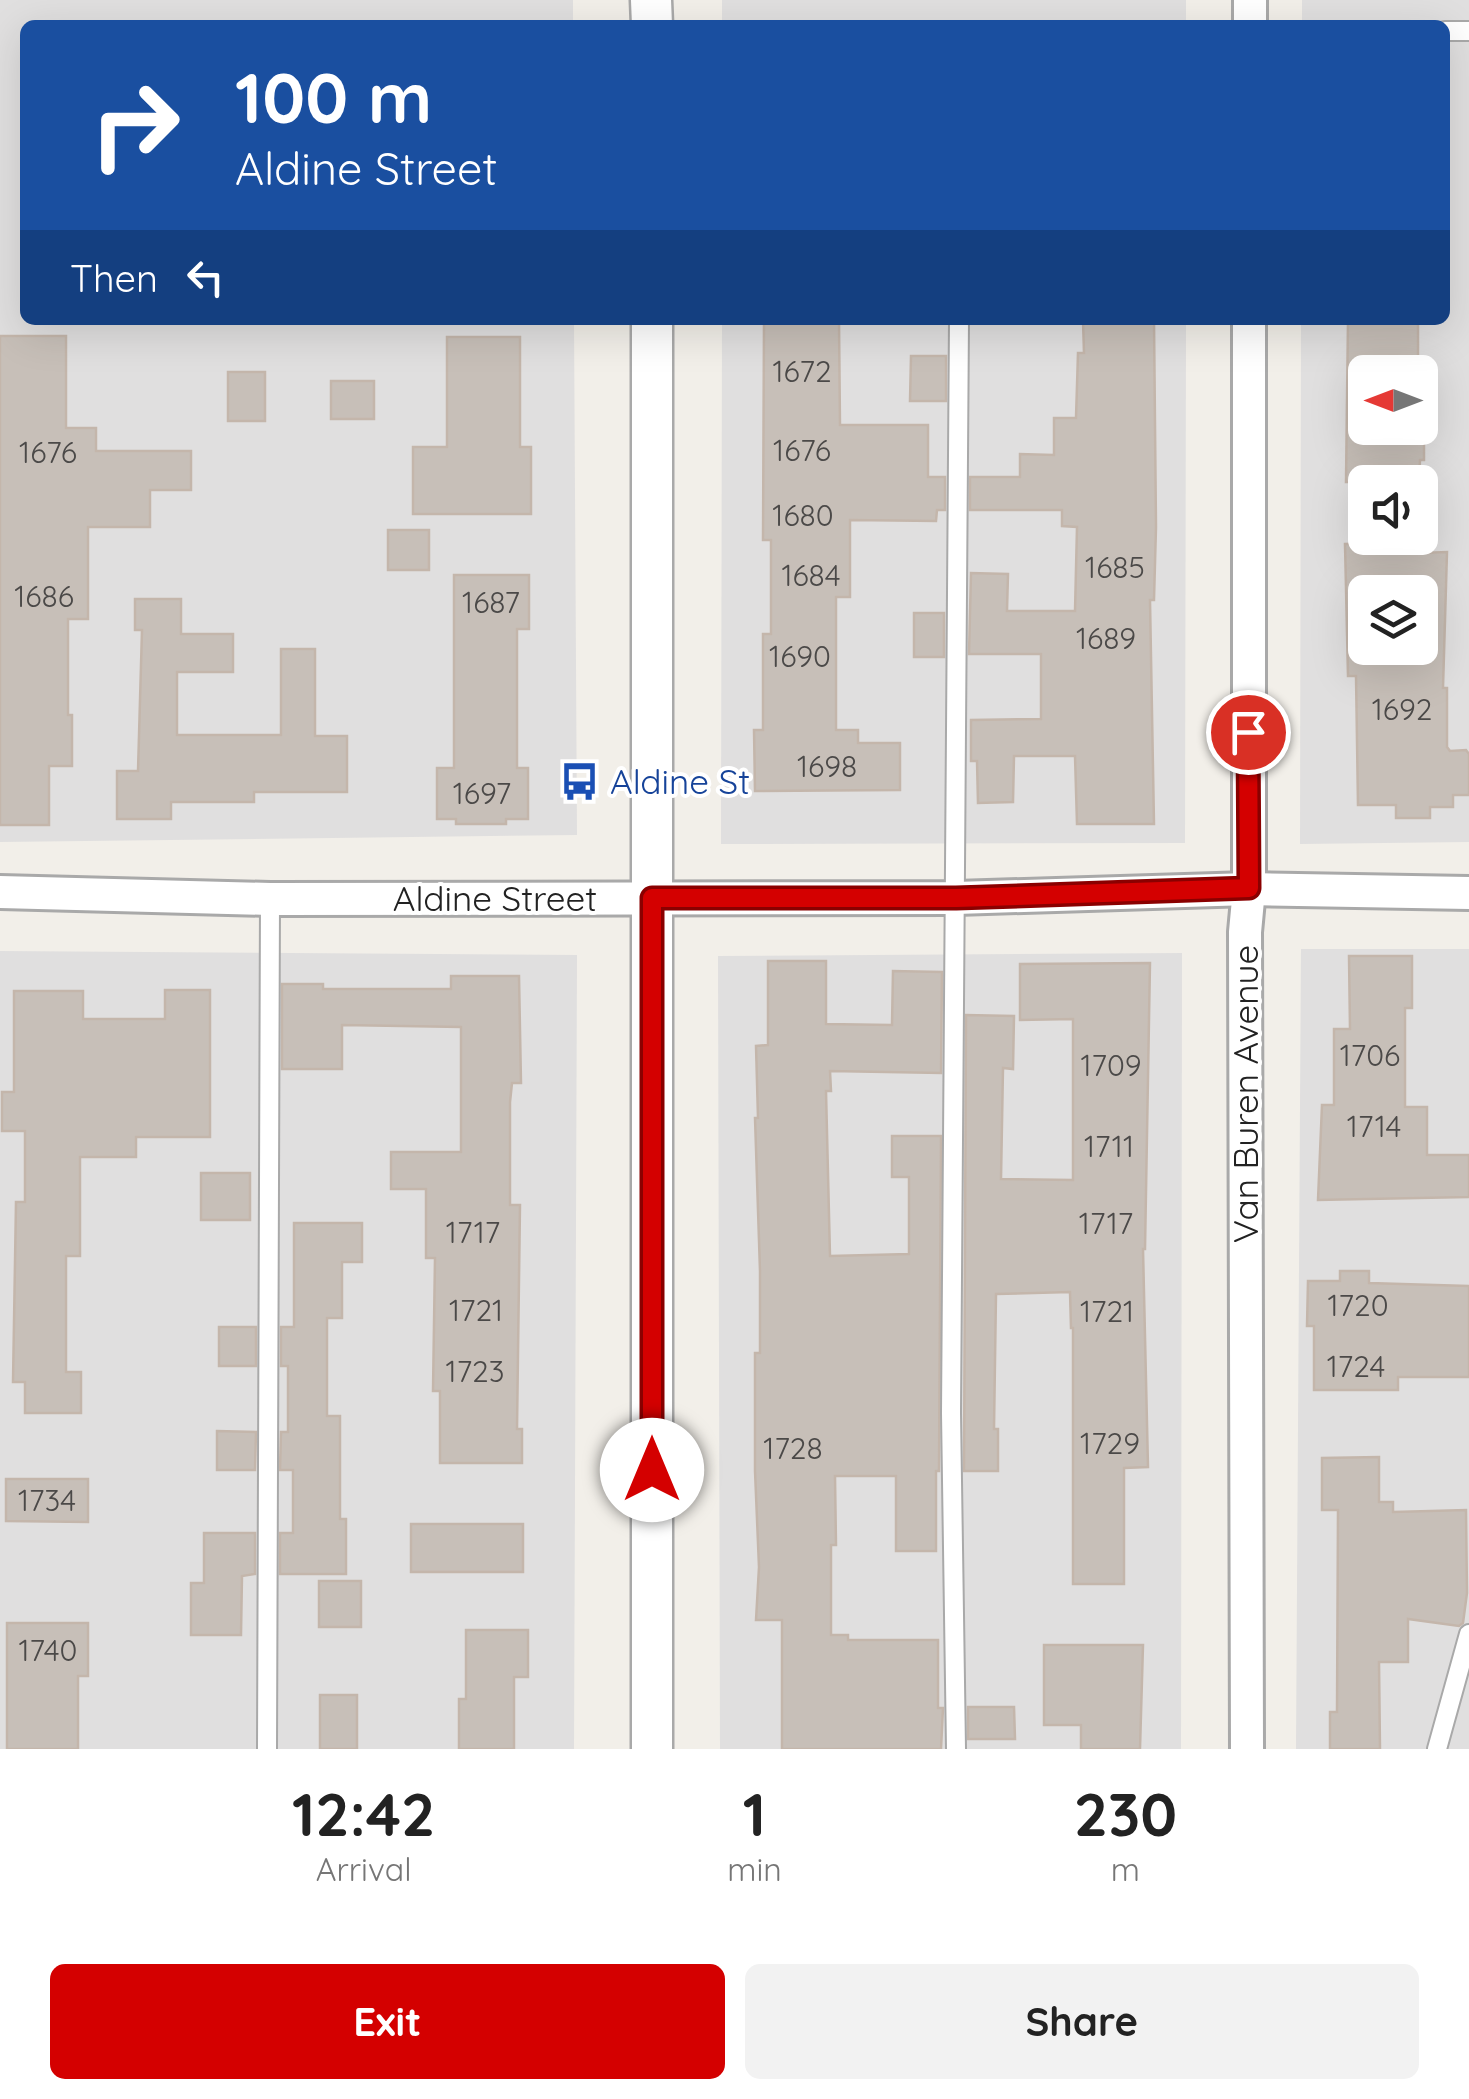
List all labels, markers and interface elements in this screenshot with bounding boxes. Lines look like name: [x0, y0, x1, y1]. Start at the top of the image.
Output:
text: 100 m: [235, 53, 432, 141]
icon: right: [70, 60, 200, 190]
text: Aldine Street: [235, 140, 498, 196]
icon: left: [178, 250, 233, 305]
text: Then: [70, 254, 158, 302]
house number: 1672: [772, 352, 832, 390]
north arrow: [1348, 355, 1438, 445]
map controls: [1348, 355, 1438, 665]
house number: 1676: [773, 431, 831, 469]
house number: 1676: [19, 433, 77, 471]
button: sound: [1348, 465, 1438, 555]
house number: 1680: [772, 496, 834, 534]
house number: 1685: [1085, 548, 1145, 586]
house number: 1684: [781, 556, 841, 594]
button: layers: [1348, 575, 1438, 665]
house number: 1686: [14, 577, 74, 615]
house number: 1687: [462, 583, 520, 621]
house number: 1689: [1076, 619, 1136, 657]
house number: 1690: [769, 637, 831, 675]
pin: [1206, 690, 1291, 775]
house number: 1692: [1372, 690, 1432, 728]
icon: arrive: [1221, 705, 1276, 760]
house number: 1698: [797, 747, 857, 785]
place label: Aldine St: [610, 759, 750, 803]
bus stop icon: Aldine St: [559, 760, 601, 802]
house number: 1697: [453, 774, 511, 812]
street label: Aldine Street: [393, 876, 597, 920]
street label: Van Buren Avenue: [1223, 945, 1267, 1243]
house number: 1706: [1340, 1036, 1400, 1074]
house number: 1709: [1080, 1046, 1142, 1084]
house number: 1714: [1347, 1107, 1401, 1145]
house number: 1711: [1084, 1127, 1134, 1165]
house number: 1717: [1079, 1204, 1133, 1242]
house number: 1717: [446, 1213, 500, 1251]
house number: 1720: [1328, 1286, 1388, 1324]
house number: 1721: [449, 1291, 503, 1329]
house number: 1721: [1080, 1292, 1134, 1330]
house number: 1724: [1327, 1347, 1385, 1385]
house number: 1723: [446, 1352, 504, 1390]
position arrow: [600, 1418, 704, 1522]
house number: 1729: [1080, 1424, 1140, 1462]
house number: 1728: [763, 1429, 823, 1467]
house number: 1734: [18, 1481, 76, 1519]
house number: 1740: [19, 1631, 77, 1669]
text: 12:42: [292, 1776, 435, 1851]
text: 1: [743, 1776, 766, 1851]
text: 230: [1074, 1776, 1177, 1851]
text: Arrival: [316, 1849, 412, 1889]
text: min: [727, 1849, 782, 1889]
text: m: [1111, 1849, 1140, 1889]
button: Exit: [50, 1964, 725, 2079]
button: Share: [745, 1964, 1419, 2079]

